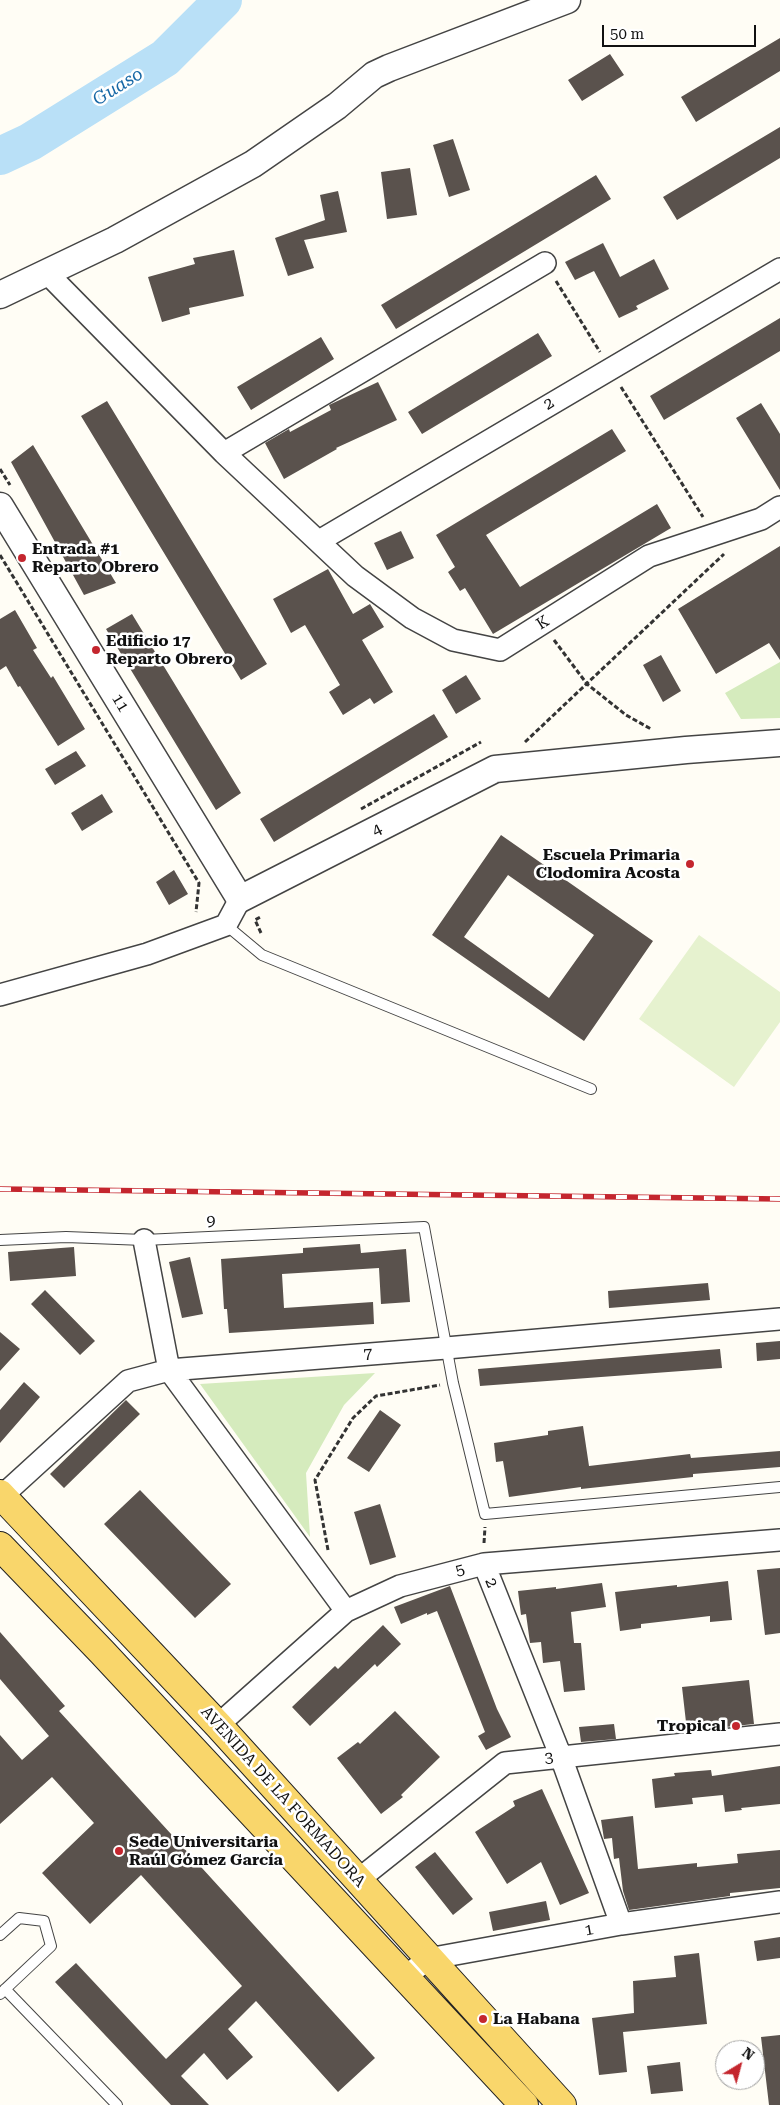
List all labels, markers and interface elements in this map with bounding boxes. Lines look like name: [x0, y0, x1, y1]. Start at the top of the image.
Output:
scale bar: [605, 15, 759, 47]
text: 50 m: [610, 25, 644, 43]
water label: Guaso: [89, 63, 147, 111]
street label: 2: [540, 393, 558, 415]
place label: Entrada #1 Reparto Obrero: [32, 539, 159, 577]
marker: Entrada #1 Reparto Obrero: [16, 552, 28, 564]
street label: K: [533, 612, 553, 634]
place label: Edificio 17 Reparto Obrero: [106, 631, 233, 669]
marker: Edificio 17 Reparto Obrero: [90, 644, 102, 656]
street label: 11: [107, 690, 133, 716]
street label: 4: [369, 819, 385, 841]
place label: Escuela Primaria Clodomira Acosta: [536, 845, 680, 883]
marker: Escuela Primaria Clodomira Acosta: [684, 858, 696, 870]
street label: 9: [206, 1211, 216, 1231]
street label: 7: [363, 1344, 373, 1364]
street label: 5: [453, 1560, 467, 1580]
street label: 2: [480, 1575, 502, 1591]
street label: AVENIDA DE LA FORMADORA: [197, 1703, 369, 1891]
place label: Tropical: [657, 1716, 726, 1736]
marker: Tropical: [730, 1720, 742, 1732]
street label: 3: [544, 1748, 554, 1768]
place label: Sede Universitaria Raúl Gómez García: [129, 1832, 283, 1870]
marker: Sede Universitaria Raúl Gómez García: [113, 1845, 125, 1857]
street label: 1: [583, 1920, 595, 1940]
place label: La Habana: [493, 2009, 580, 2029]
marker: La Habana: [477, 2013, 489, 2025]
north arrow: [715, 2040, 765, 2090]
text: N: [739, 2044, 758, 2063]

